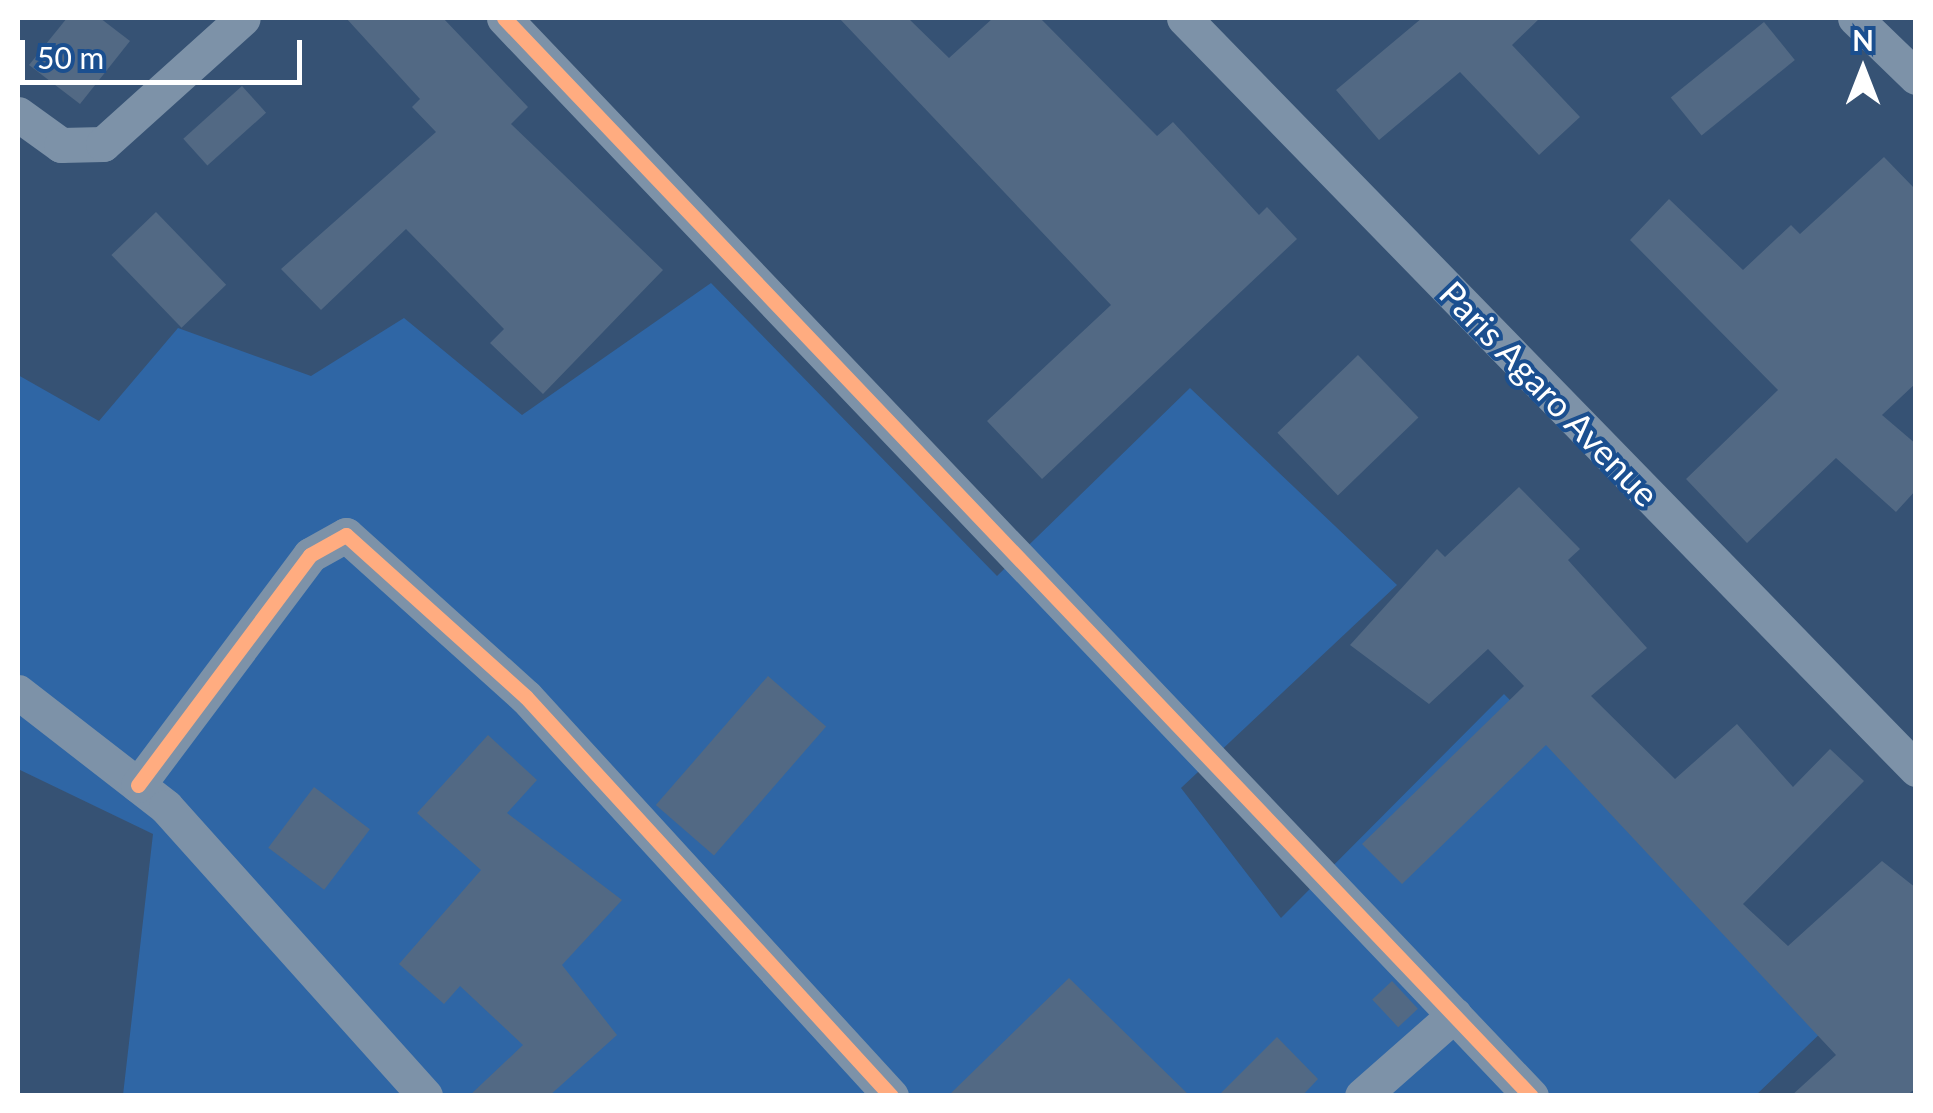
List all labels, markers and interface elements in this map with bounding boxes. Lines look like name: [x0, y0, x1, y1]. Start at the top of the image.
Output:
scale bar: [25, 20, 308, 82]
north arrow: [1813, 20, 1913, 120]
text: N: [1852, 23, 1874, 57]
text: 50 m: [37, 39, 104, 75]
street label: Paris Agaro Avenue: [1431, 271, 1669, 515]

